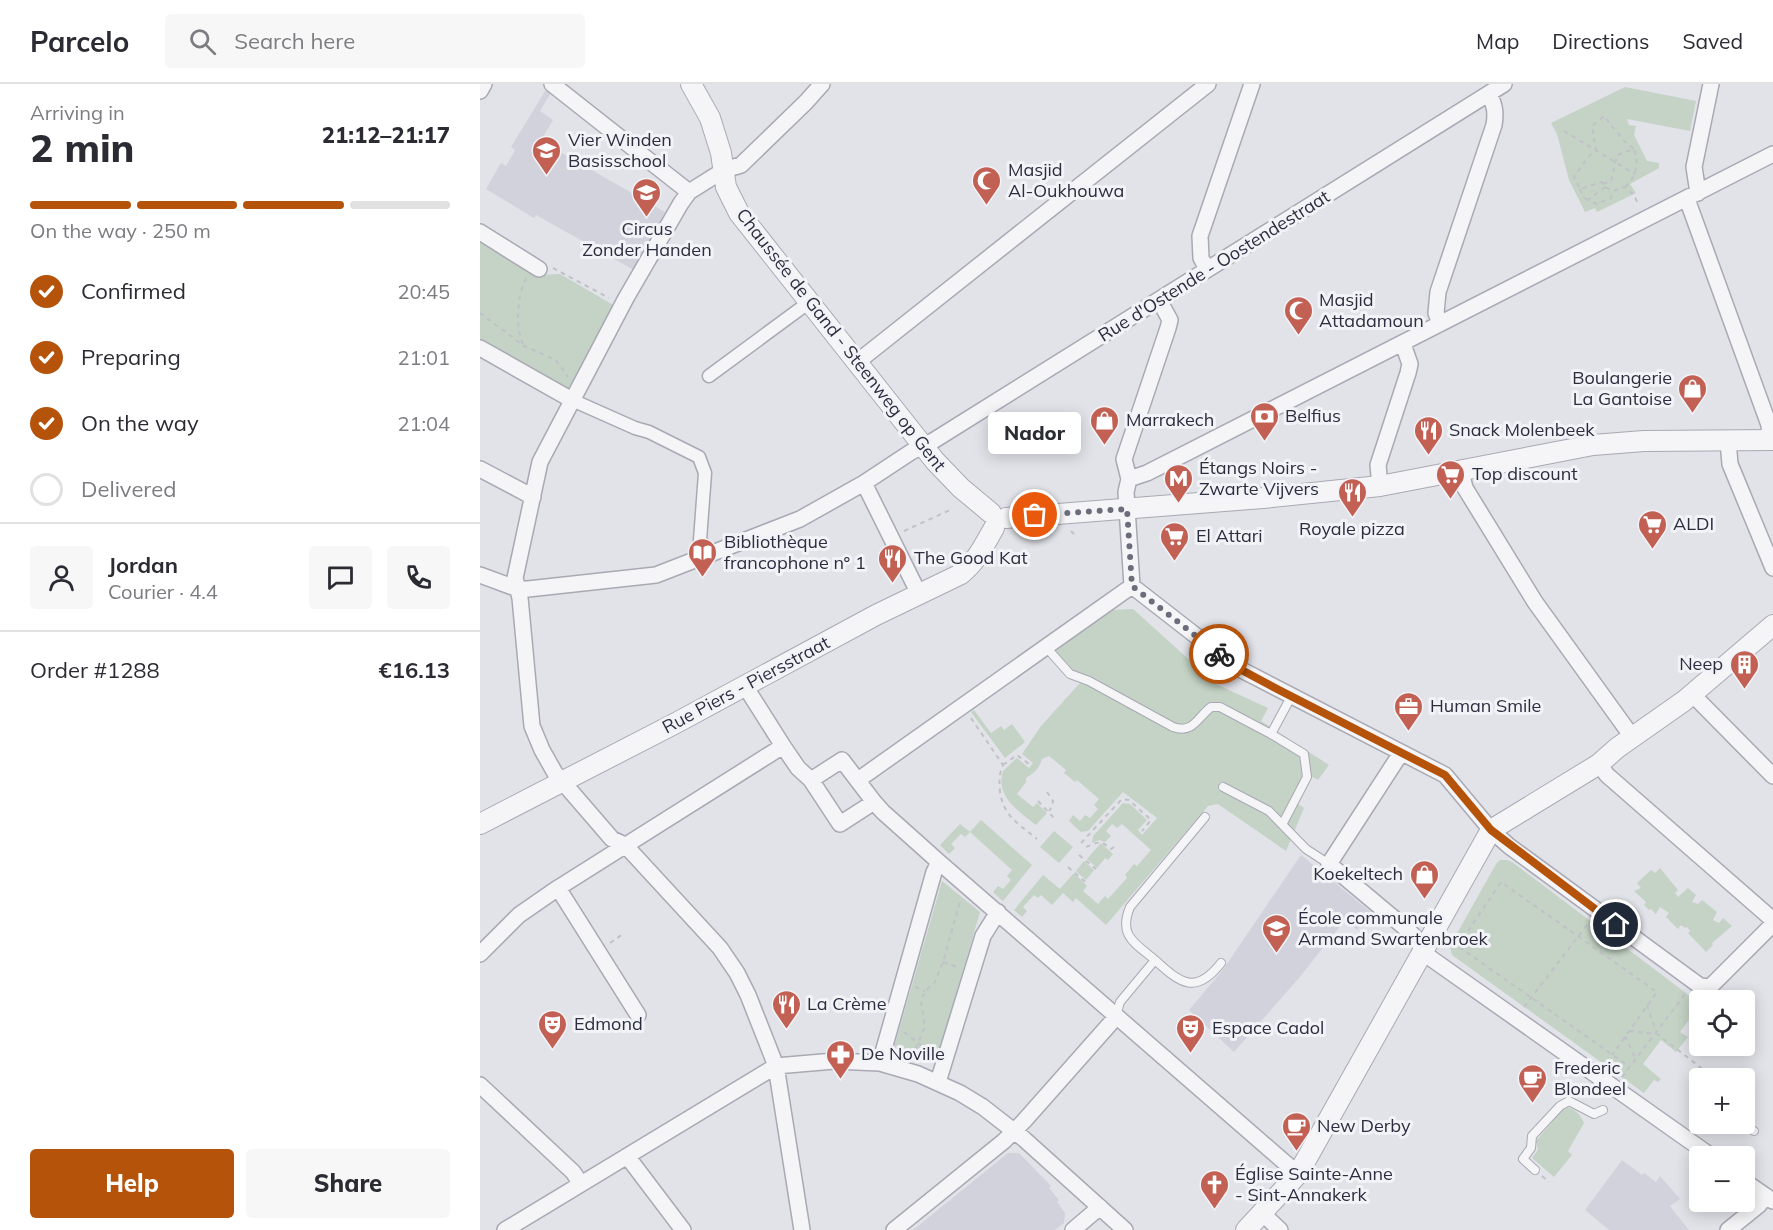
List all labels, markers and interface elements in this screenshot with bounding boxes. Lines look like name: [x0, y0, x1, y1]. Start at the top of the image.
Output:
search box: [165, 14, 585, 68]
text: Parcelo: [30, 24, 129, 59]
icon: search: [186, 25, 219, 58]
text: Search here: [234, 27, 355, 55]
text: Map: [1476, 28, 1519, 54]
text: Directions: [1552, 28, 1649, 54]
text: Saved: [1682, 28, 1743, 54]
text: Arriving in: [30, 100, 125, 125]
text: 21:12–21:17: [322, 121, 450, 149]
text: 2 min: [30, 123, 135, 172]
place label: Vier Winden Basisschool: [568, 128, 672, 172]
school or university icon: Vier Winden Basisschool: [531, 134, 563, 176]
place label: Masjid Al-Oukhouwa: [1008, 158, 1124, 202]
mosque icon: Masjid Al-Oukhouwa: [971, 164, 1003, 206]
school or university icon: Circus Zonder Handen: [631, 176, 663, 218]
street label: Rue d'Ostende - Oostendestraat: [1094, 185, 1334, 347]
street label: Chaussée de Gand - Steenweg op Gent: [731, 203, 951, 476]
place label: Circus Zonder Handen: [582, 217, 712, 261]
text: On the way · 250 m: [30, 218, 211, 243]
icon: check: [30, 275, 63, 308]
text: Confirmed: [81, 277, 186, 305]
text: 20:45: [397, 279, 450, 304]
place label: Masjid Attadamoun: [1319, 288, 1424, 332]
mosque icon: Masjid Attadamoun: [1282, 294, 1314, 336]
icon: check: [30, 341, 63, 374]
text: Preparing: [81, 343, 181, 371]
text: 21:01: [397, 345, 450, 370]
place label: Boulangerie La Gantoise: [1572, 366, 1672, 410]
shop icon: Boulangerie La Gantoise: [1677, 372, 1709, 414]
bank icon: Belfius: [1248, 400, 1280, 442]
shop icon: Marrakech: [1089, 404, 1121, 446]
place label: Belfius: [1285, 404, 1341, 427]
icon: check: [30, 407, 63, 440]
place label: Marrakech: [1126, 408, 1214, 431]
text: On the way: [81, 409, 199, 437]
text: 21:04: [397, 411, 450, 436]
callout: Nador: [988, 413, 1082, 455]
restaurant icon: Snack Molenbeek: [1412, 414, 1444, 456]
place label: Snack Molenbeek: [1449, 418, 1595, 441]
text: Nador: [1004, 420, 1065, 445]
place label: Étangs Noirs - Zwarte Vijvers: [1199, 456, 1319, 500]
supermarket icon: Top discount: [1435, 458, 1467, 500]
metro station icon: Étangs Noirs - Zwarte Vijvers: [1162, 462, 1194, 504]
place label: Top discount: [1472, 462, 1578, 485]
text: Delivered: [81, 475, 176, 503]
restaurant icon: Royale pizza: [1336, 476, 1368, 518]
pin: [1009, 489, 1060, 540]
icon: bag: [1018, 498, 1051, 531]
supermarket icon: ALDI: [1636, 508, 1668, 550]
place label: ALDI: [1673, 512, 1714, 535]
place label: Royale pizza: [1299, 517, 1405, 540]
supermarket icon: El Attari: [1159, 520, 1191, 562]
place label: El Attari: [1196, 524, 1263, 547]
place label: Bibliothèque francophone n° 1: [724, 530, 866, 574]
library icon: Bibliothèque francophone n° 1: [687, 536, 719, 578]
restaurant icon: The Good Kat: [877, 542, 909, 584]
button: person: [30, 546, 93, 609]
button: chat: [309, 546, 372, 609]
button: phone: [387, 546, 450, 609]
place label: The Good Kat: [914, 546, 1028, 569]
text: Jordan: [108, 551, 178, 579]
text: Courier · 4.4: [108, 579, 218, 604]
courier: [1189, 624, 1249, 684]
street label: Rue Piers - Piersstraat: [658, 631, 833, 738]
icon: bike: [1203, 638, 1236, 671]
building icon: Neep: [1728, 648, 1760, 690]
place label: Neep: [1679, 652, 1723, 675]
text: Order #1288: [30, 656, 160, 684]
text: €16.13: [379, 656, 450, 684]
office icon: Human Smile: [1393, 690, 1425, 732]
place label: Human Smile: [1430, 694, 1541, 717]
shop icon: Koekeltech: [1408, 858, 1440, 900]
place label: Koekeltech: [1313, 862, 1403, 885]
pin: [1590, 899, 1641, 950]
place label: École communale Armand Swartenbroek: [1298, 906, 1489, 950]
icon: home: [1599, 908, 1632, 941]
school or university icon: École communale Armand Swartenbroek: [1261, 912, 1293, 954]
restaurant icon: La Crème: [770, 988, 802, 1030]
map controls: [1689, 990, 1755, 1212]
button: locate: [1689, 990, 1755, 1056]
place label: La Crème: [807, 992, 886, 1015]
theatre icon: Edmond: [537, 1008, 569, 1050]
place label: Edmond: [574, 1012, 643, 1035]
theatre icon: Espace Cadol: [1175, 1012, 1207, 1054]
place label: Espace Cadol: [1212, 1016, 1324, 1039]
pharmacy icon: De Noville: [824, 1038, 856, 1080]
place label: De Noville: [861, 1042, 945, 1065]
place label: Frederic Blondeel: [1554, 1056, 1626, 1100]
cafe icon: Frederic Blondeel: [1517, 1062, 1549, 1104]
button: +: [1689, 1068, 1755, 1134]
cafe icon: New Derby: [1280, 1110, 1312, 1152]
place label: New Derby: [1317, 1114, 1411, 1137]
button: −: [1689, 1146, 1755, 1212]
button: Help: [30, 1149, 234, 1218]
button: Share: [246, 1149, 450, 1218]
place label: Église Sainte-Anne - Sint-Annakerk: [1235, 1162, 1393, 1206]
church icon: Église Sainte-Anne - Sint-Annakerk: [1198, 1168, 1230, 1210]

